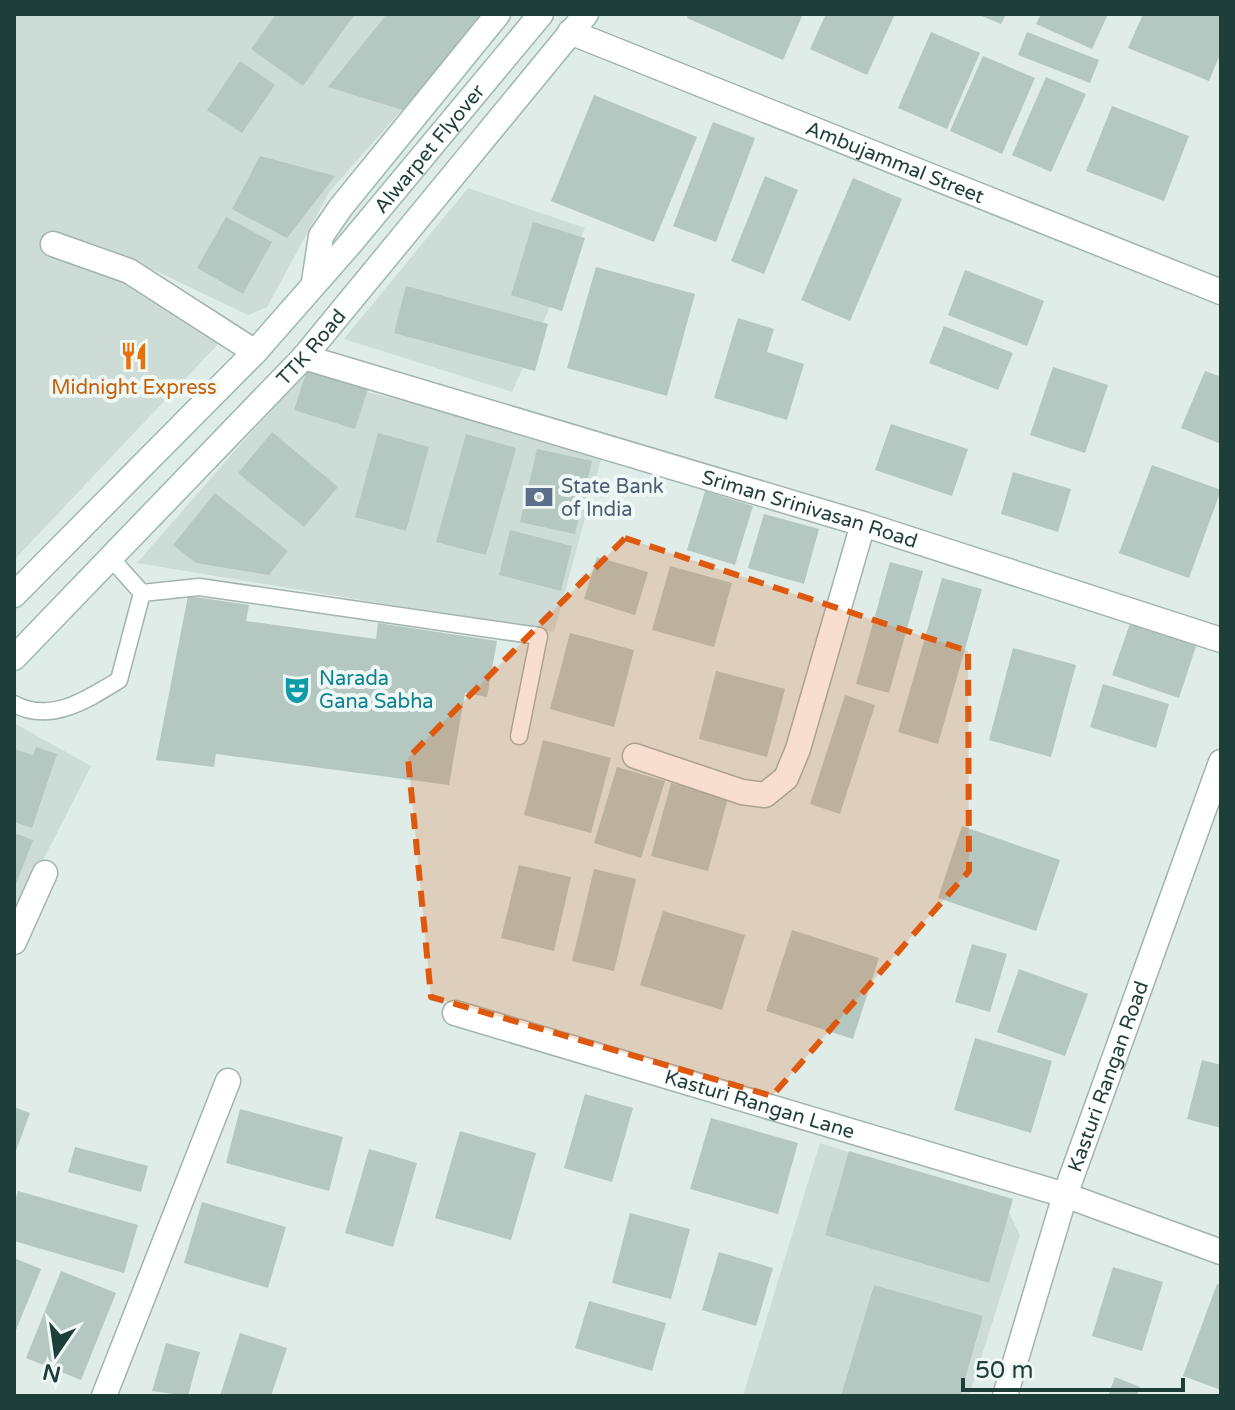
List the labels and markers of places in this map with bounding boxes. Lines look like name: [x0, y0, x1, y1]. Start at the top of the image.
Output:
restaurant icon: Midnight Express: [119, 341, 149, 371]
place label: Midnight Express: [51, 376, 217, 400]
place label: State Bank of India: [561, 475, 664, 522]
bank icon: State Bank of India: [524, 482, 554, 512]
place label: Narada Gana Sabha: [319, 667, 434, 714]
theatre icon: Narada Gana Sabha: [282, 675, 312, 705]

